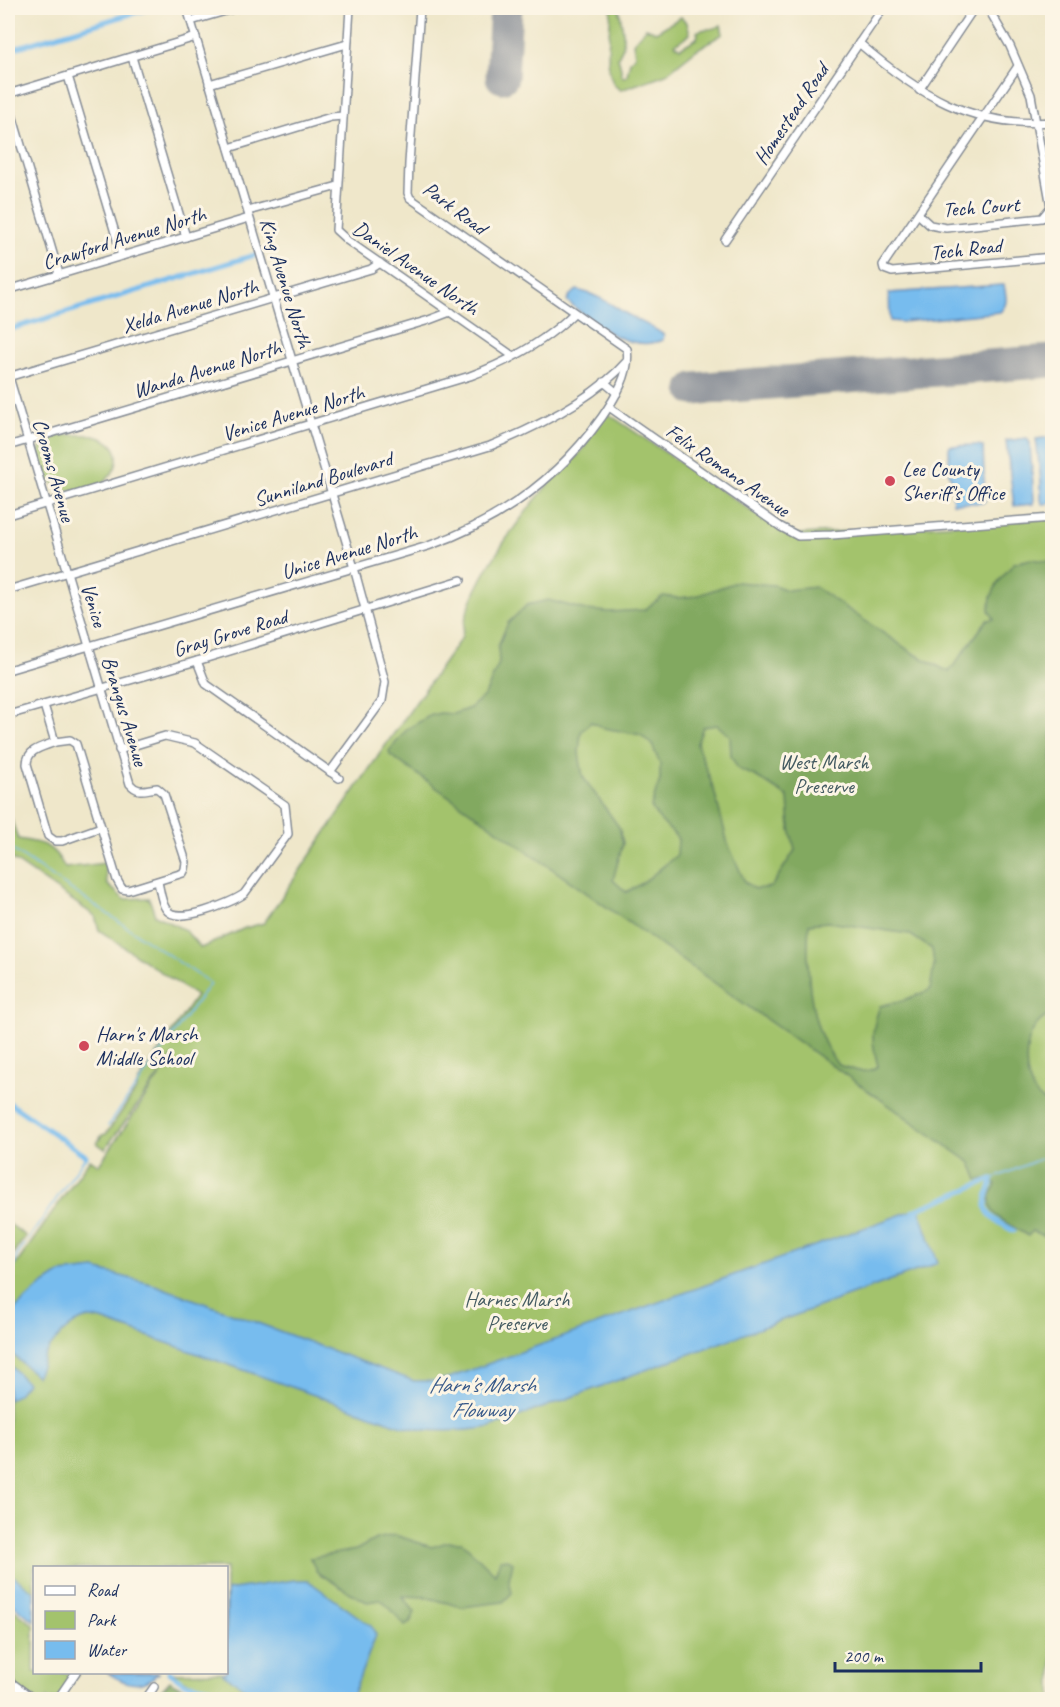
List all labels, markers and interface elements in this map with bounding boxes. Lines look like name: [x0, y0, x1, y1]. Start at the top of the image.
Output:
street label: Homestead Road: [748, 55, 836, 170]
street label: Park Road: [418, 176, 494, 242]
street label: Tech Court: [942, 191, 1022, 223]
street label: Crawford Avenue North: [39, 200, 210, 275]
street label: King Avenue North: [254, 215, 318, 352]
street label: Daniel Avenue North: [348, 215, 485, 322]
street label: Tech Road: [929, 232, 1006, 266]
street label: Xelda Avenue North: [119, 273, 262, 339]
street label: Wanda Avenue North: [130, 334, 285, 404]
street label: Venice Avenue North: [219, 379, 368, 447]
street label: Crooms Avenue: [27, 416, 81, 525]
street label: Felix Romano Avenue: [661, 418, 796, 523]
street label: Sunniland Boulevard: [251, 445, 398, 512]
place label: Lee County Sheriff's Office: [902, 456, 1006, 506]
marker: Lee County Sheriff's Office: [883, 474, 897, 488]
street label: Unice Avenue North: [278, 519, 421, 585]
street label: Venice: [75, 580, 113, 631]
street label: Gray Grove Road: [170, 602, 294, 663]
street label: Brangus Avenue: [96, 653, 154, 770]
park label: West Marsh Preserve: [779, 749, 870, 799]
place label: Harn's Marsh Middle School: [96, 1021, 199, 1071]
marker: Harn's Marsh Middle School: [77, 1039, 91, 1053]
park label: Harnes Marsh Preserve: [464, 1286, 570, 1336]
water label: Harn's Marsh Flowway: [429, 1371, 537, 1424]
legend: [33, 1566, 228, 1674]
text: Road: [87, 1579, 120, 1601]
text: Park: [87, 1609, 117, 1631]
scale bar: [835, 1635, 980, 1673]
text: Water: [87, 1639, 128, 1661]
text: 200 m: [844, 1645, 885, 1667]

